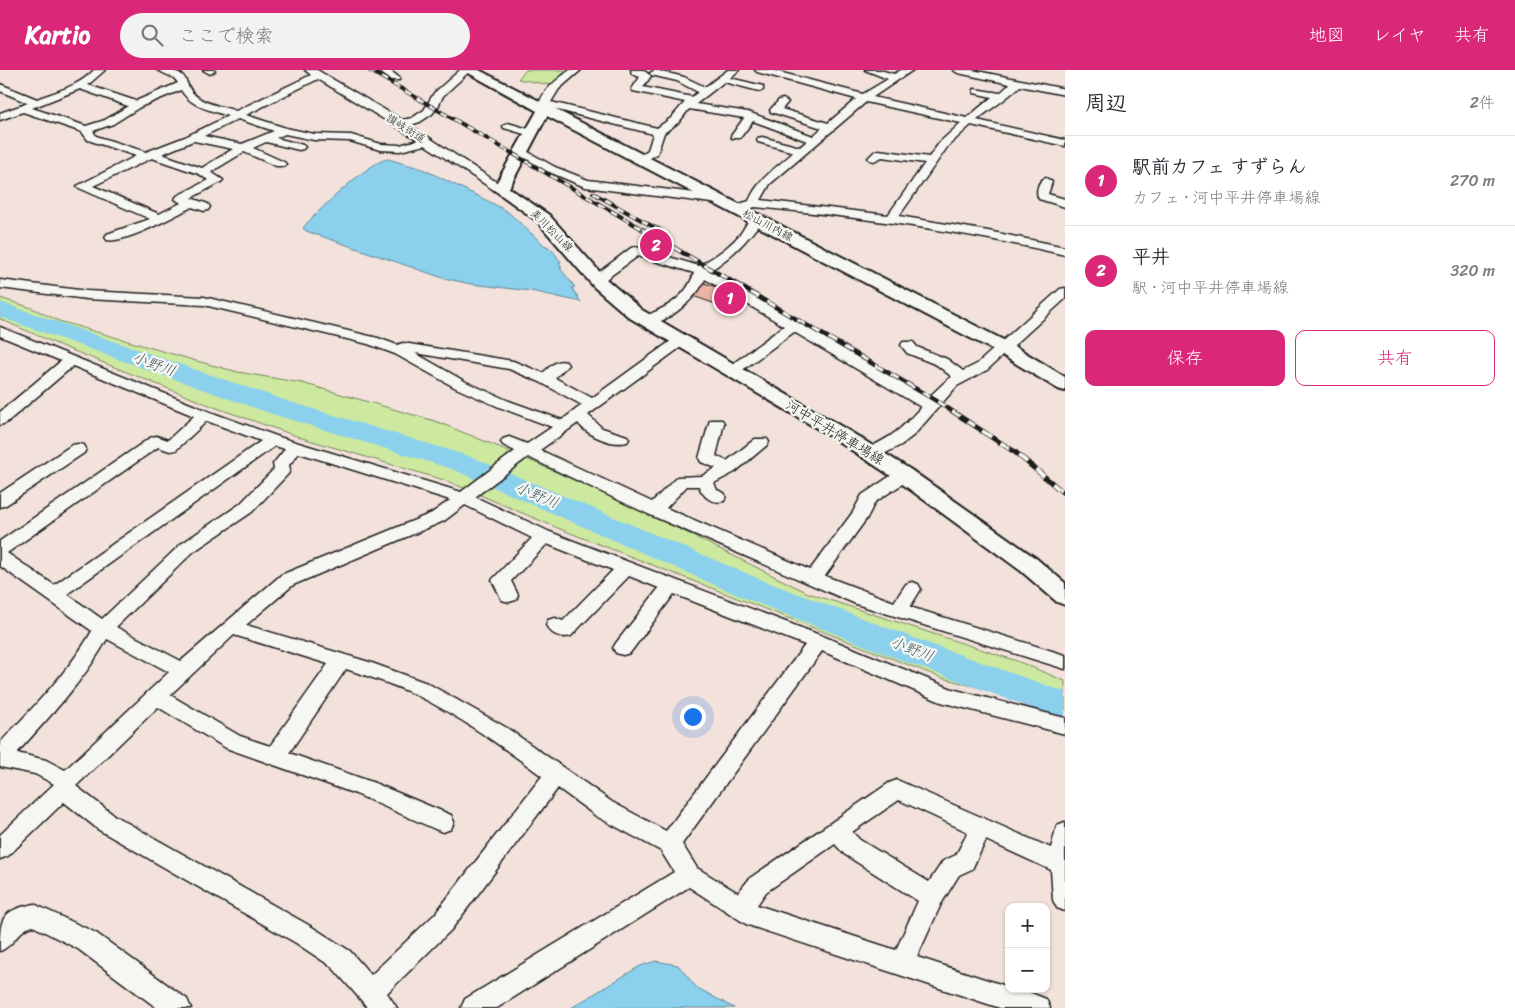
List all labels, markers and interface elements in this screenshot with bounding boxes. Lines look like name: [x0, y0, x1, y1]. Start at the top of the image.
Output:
search box: [120, 13, 470, 58]
text: Kartio: [25, 14, 90, 56]
text: ここで検索: [178, 19, 274, 52]
text: 地図: [1309, 19, 1345, 51]
text: レイヤ: [1373, 19, 1426, 51]
text: 共有: [1454, 19, 1490, 51]
icon: search: [138, 21, 166, 49]
text: 周辺: [1085, 84, 1127, 122]
text: 2件: [1470, 88, 1495, 117]
street label: 讃岐街道: [382, 109, 429, 148]
text: 駅前カフェ すずらん: [1132, 150, 1306, 183]
text: 1: [1098, 166, 1104, 195]
text: 270 m: [1450, 166, 1495, 195]
text: カフェ · 河中平井停車場線: [1132, 183, 1321, 212]
street label: 美川松山線: [525, 204, 578, 257]
street label: 松山川内線: [739, 204, 797, 247]
pin: 2: [640, 226, 672, 264]
text: 平井: [1132, 240, 1170, 273]
text: 2: [1096, 256, 1106, 285]
text: 320 m: [1450, 256, 1495, 285]
text: 駅 · 河中平井停車場線: [1132, 273, 1289, 302]
pin: 1: [714, 279, 746, 317]
button: 保存: [1085, 330, 1285, 386]
button: 共有: [1295, 330, 1495, 386]
water label: 小野川: [128, 344, 180, 384]
street label: 河中平井停車場線: [780, 393, 889, 472]
water label: 小野川: [511, 474, 563, 516]
water label: 小野川: [886, 629, 938, 669]
your location: [680, 704, 706, 730]
map controls: [1005, 903, 1050, 993]
button: +: [1005, 903, 1050, 948]
button: −: [1005, 948, 1050, 993]

